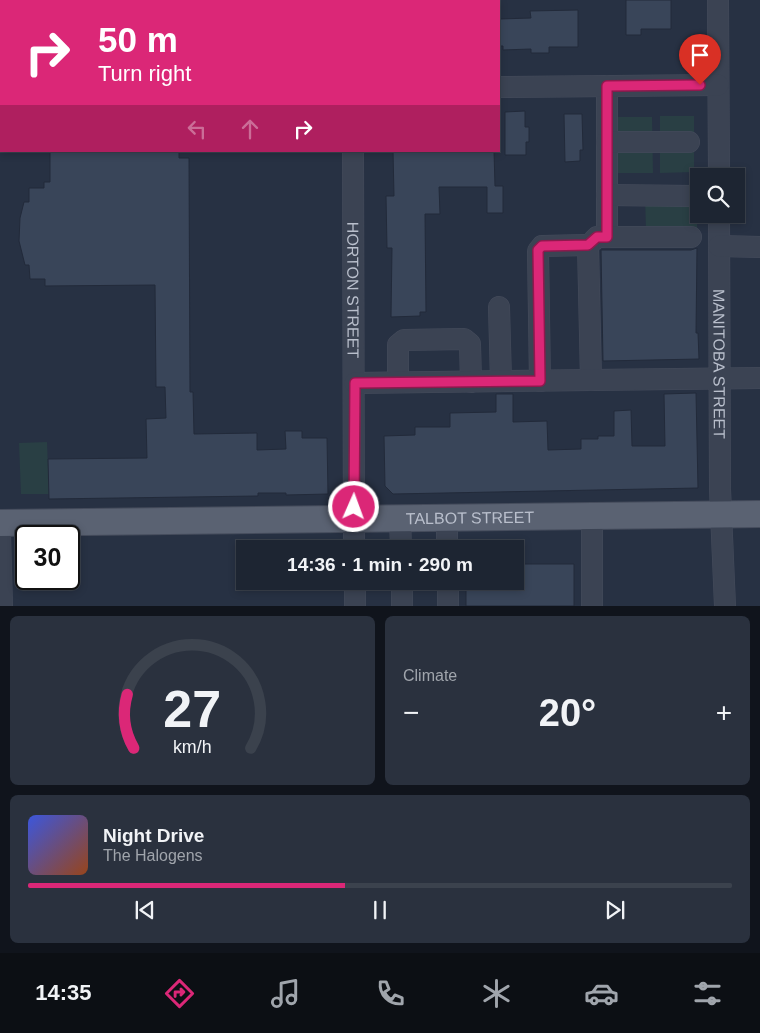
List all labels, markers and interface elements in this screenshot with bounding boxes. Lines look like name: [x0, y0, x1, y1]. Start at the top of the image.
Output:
icon: right: [15, 20, 80, 85]
text: 50 m: [98, 20, 178, 59]
pin: [679, 34, 721, 85]
icon: arrive: [686, 41, 714, 69]
text: Turn right: [98, 61, 191, 86]
icon: left: [183, 115, 211, 143]
icon: ahead: [236, 115, 264, 143]
icon: right: [289, 115, 317, 143]
map controls: [690, 168, 745, 223]
button: search: [690, 168, 745, 223]
street label: HORTON STREET: [344, 222, 362, 358]
street label: MANITOBA STREET: [710, 289, 728, 439]
position arrow: [327, 480, 379, 532]
street label: TALBOT STREET: [406, 509, 534, 527]
speed limit sign: 30: [15, 525, 80, 590]
text: 14:36 · 1 min · 290 m: [287, 554, 473, 575]
text: Climate: [403, 667, 457, 684]
text: 27: [164, 680, 221, 738]
text: 20°: [539, 692, 596, 734]
text: −: [403, 697, 419, 728]
text: +: [716, 697, 732, 728]
text: km/h: [173, 737, 212, 757]
text: Night Drive: [103, 825, 204, 846]
text: The Halogens: [103, 847, 203, 864]
icon: previous: [131, 896, 159, 924]
icon: pause: [366, 896, 394, 924]
icon: next: [601, 896, 629, 924]
icon: directions: [162, 976, 197, 1011]
icon: music: [268, 976, 303, 1011]
icon: phone: [373, 976, 408, 1011]
icon: climate: [479, 976, 514, 1011]
icon: car: [584, 976, 619, 1011]
icon: filters: [690, 976, 725, 1011]
text: 14:35: [35, 980, 92, 1005]

